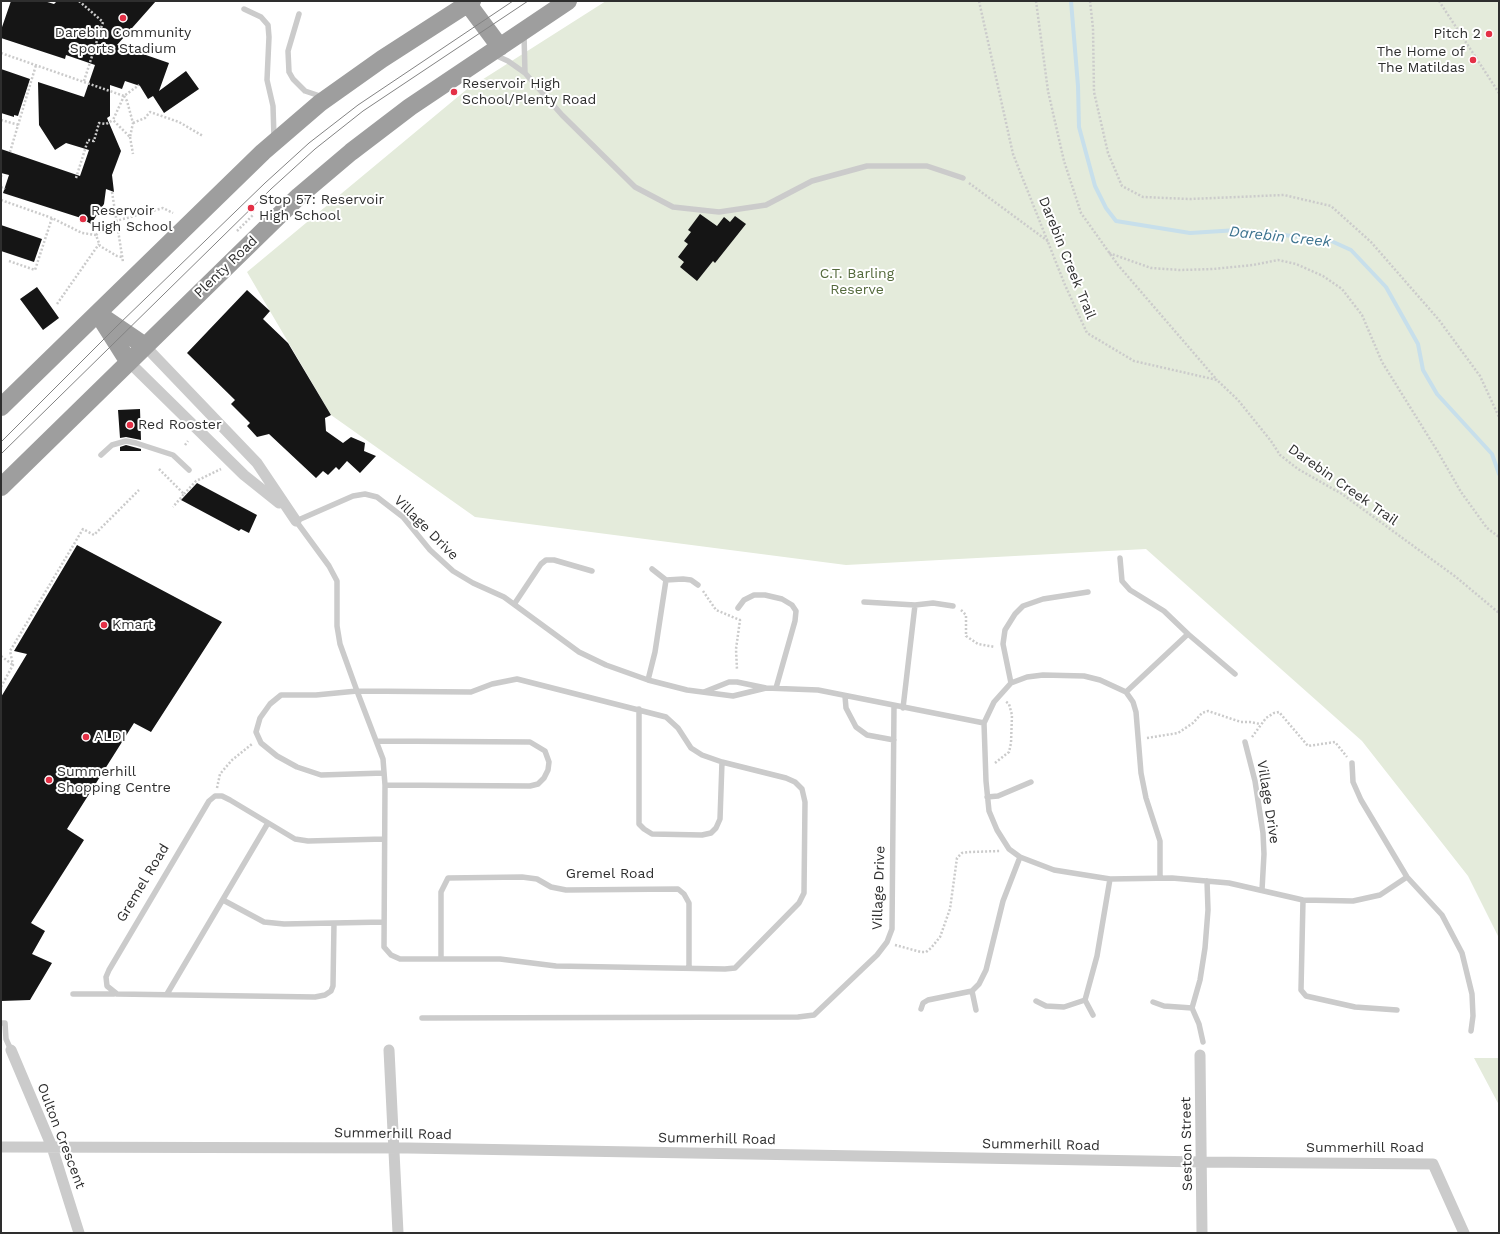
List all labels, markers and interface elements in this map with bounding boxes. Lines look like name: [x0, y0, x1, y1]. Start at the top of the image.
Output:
marker: Darebin Community Sports Stadium: [118, 13, 128, 23]
place label: Darebin Community Sports Stadium: [55, 25, 191, 58]
place label: Pitch 2: [1433, 26, 1481, 42]
marker: Pitch 2: [1484, 29, 1494, 39]
place label: The Home of The Matildas: [1377, 44, 1465, 76]
marker: The Home of The Matildas: [1468, 55, 1478, 65]
place label: Reservoir High School/Plenty Road: [462, 76, 596, 108]
marker: Reservoir High School/Plenty Road: [449, 87, 459, 97]
place label: Stop 57: Reservoir High School: [259, 192, 384, 224]
street label: Darebin Creek Trail: [1035, 194, 1099, 322]
place label: Reservoir High School: [91, 203, 172, 236]
marker: Stop 57: Reservoir High School: [246, 203, 256, 213]
marker: Reservoir High School: [78, 214, 88, 224]
water label: Darebin Creek: [1228, 223, 1332, 251]
street label: Plenty Road: [191, 233, 261, 301]
park label: C.T. Barling Reserve: [820, 266, 894, 298]
place label: Red Rooster: [138, 417, 222, 433]
marker: Red Rooster: [125, 420, 135, 430]
street label: Darebin Creek Trail: [1285, 441, 1401, 529]
street label: Village Drive: [390, 492, 462, 564]
place label: Kmart: [112, 617, 154, 633]
marker: Kmart: [99, 620, 109, 630]
place label: ALDI: [94, 729, 126, 745]
marker: ALDI: [81, 732, 91, 742]
street label: Village Drive: [1253, 759, 1283, 845]
place label: Summerhill Shopping Centre: [57, 764, 171, 796]
marker: Summerhill Shopping Centre: [44, 775, 54, 785]
street label: Gremel Road: [113, 841, 173, 925]
street label: Village Drive: [869, 846, 889, 930]
street label: Gremel Road: [566, 866, 654, 882]
street label: Oulton Crescent: [33, 1081, 89, 1191]
street label: Seston Street: [1178, 1097, 1196, 1191]
street label: Summerhill Road: [334, 1125, 452, 1143]
street label: Summerhill Road: [658, 1130, 776, 1148]
street label: Summerhill Road: [982, 1136, 1100, 1154]
street label: Summerhill Road: [1306, 1140, 1424, 1156]

